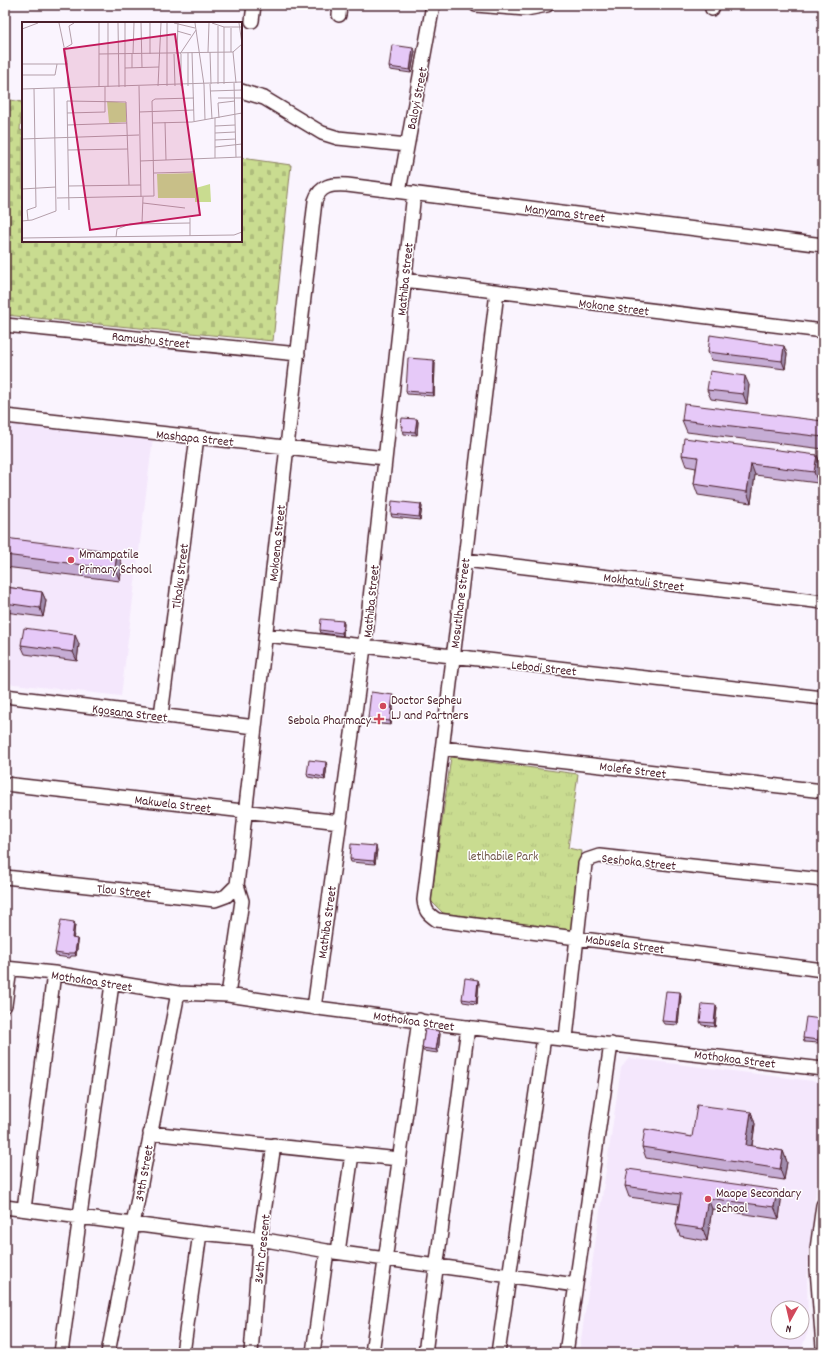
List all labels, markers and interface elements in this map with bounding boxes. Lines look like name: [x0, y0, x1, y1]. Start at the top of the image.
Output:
inset map: [22, 22, 242, 242]
street label: Baloyi Street: [403, 65, 434, 131]
street label: Manyama Street: [523, 200, 606, 229]
street label: Mathiba Street: [393, 242, 420, 317]
street label: Mokone Street: [577, 295, 650, 322]
street label: Ramushu Street: [111, 328, 191, 355]
street label: Mashapa Street: [155, 426, 235, 453]
street label: Mokoena Street: [265, 504, 292, 583]
street label: Tlhaku Street: [168, 542, 195, 610]
place label: Mmampatile Primary School: [79, 546, 152, 580]
marker: Mmampatile Primary School: [66, 555, 76, 565]
street label: Mosutlhane Street: [447, 557, 476, 649]
street label: Mathiba Street: [359, 564, 386, 639]
street label: Mokhatuli Street: [602, 569, 685, 598]
street label: Lebodi Street: [510, 657, 577, 682]
place label: Doctor Sepheu LJ and Partners: [391, 692, 469, 726]
street label: Kgosana Street: [91, 700, 169, 729]
marker: Doctor Sepheu LJ and Partners: [378, 701, 388, 711]
place label: Sebola Pharmacy: [288, 712, 372, 731]
marker: Sebola Pharmacy: [374, 714, 384, 724]
street label: Molefe Street: [598, 758, 667, 785]
street label: Makwela Street: [133, 791, 212, 820]
park label: letlhabile Park: [468, 848, 538, 867]
street label: Seshoka Street: [601, 850, 677, 877]
street label: Tlou Street: [96, 880, 152, 905]
street label: Mathiba Street: [314, 885, 343, 960]
street label: Mabusela Street: [584, 931, 666, 960]
street label: Mothokoa Street: [50, 967, 134, 998]
street label: Mothokoa Street: [372, 1007, 456, 1038]
street label: Mothokoa Street: [693, 1046, 777, 1075]
street label: 39th Street: [131, 1143, 160, 1203]
place label: Maope Secondary School: [716, 1185, 802, 1219]
marker: Maope Secondary School: [703, 1194, 713, 1204]
street label: 36th Crescent: [250, 1213, 277, 1285]
north arrow: [770, 1300, 810, 1340]
text: N: [785, 1320, 793, 1336]

